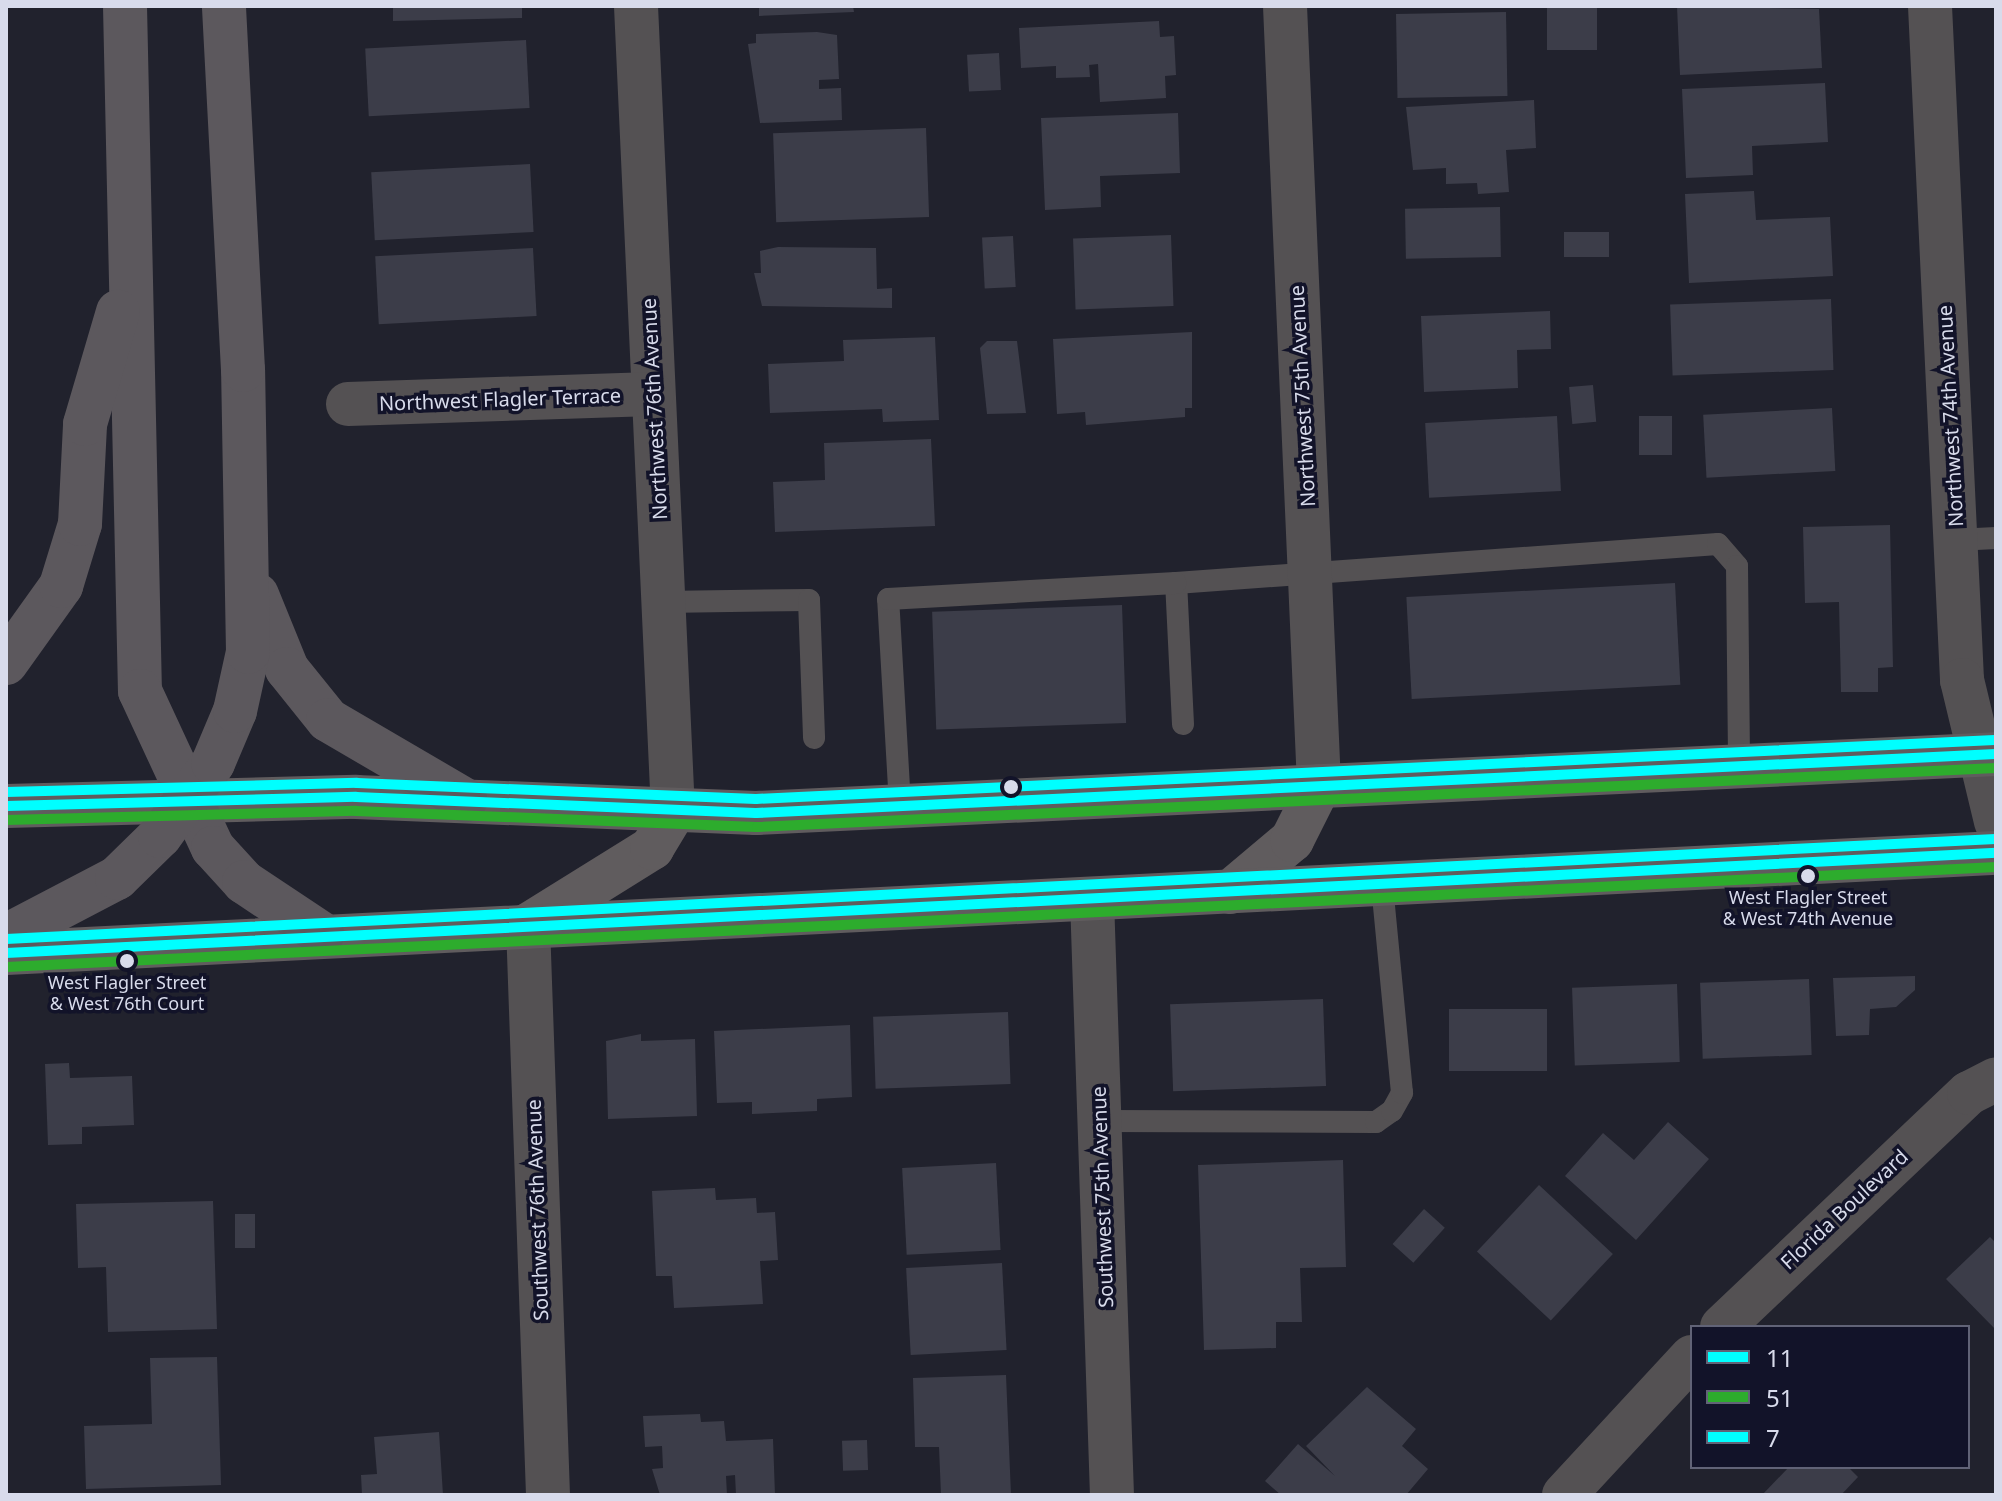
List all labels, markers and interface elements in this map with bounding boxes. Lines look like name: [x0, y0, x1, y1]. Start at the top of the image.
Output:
street label: Northwest 75th Avenue: [1284, 285, 1320, 507]
street label: Northwest 76th Avenue: [636, 298, 672, 520]
street label: Northwest 74th Avenue: [1932, 305, 1968, 527]
street label: Northwest Flagler Terrace: [378, 383, 622, 415]
unlabelled marker: [1003, 779, 1019, 795]
marker: West Flagler Street & West 74th Avenue: [1800, 868, 1816, 884]
place label: West Flagler Street & West 74th Avenue: [1723, 887, 1893, 930]
marker: West Flagler Street & West 76th Court: [119, 953, 135, 969]
place label: West Flagler Street & West 76th Court: [48, 972, 206, 1014]
street label: Southwest 75th Avenue: [1086, 1086, 1118, 1308]
street label: Southwest 76th Avenue: [521, 1099, 553, 1321]
street label: Florida Boulevard: [1776, 1144, 1912, 1274]
legend: [1690, 1325, 1970, 1469]
text: 11: [1766, 1341, 1793, 1374]
text: 51: [1766, 1381, 1793, 1414]
text: 7: [1766, 1421, 1780, 1454]

